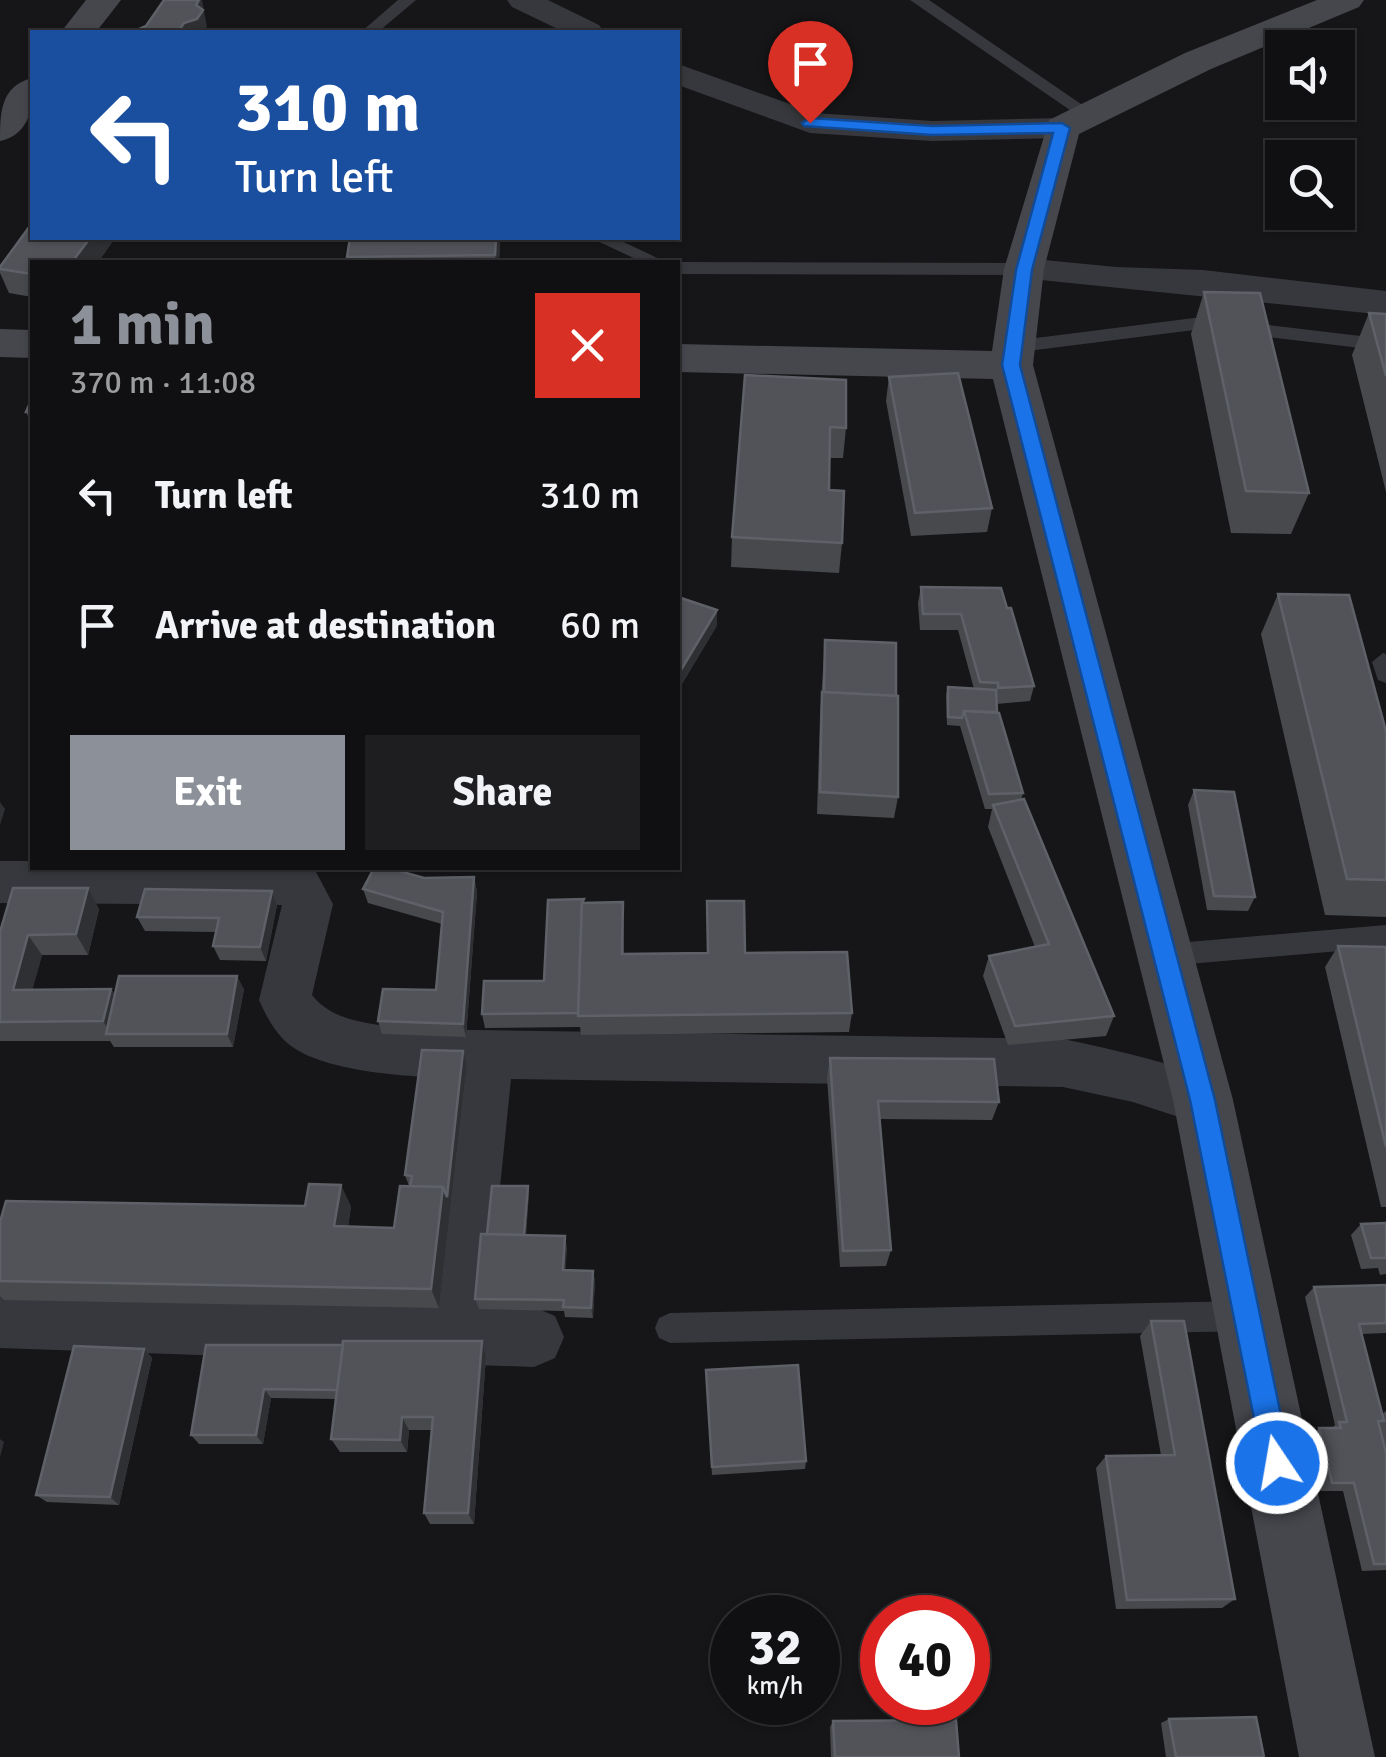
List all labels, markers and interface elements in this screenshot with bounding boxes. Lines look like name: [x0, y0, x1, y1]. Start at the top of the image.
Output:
pin: [768, 21, 853, 124]
map controls: [1265, 30, 1355, 230]
button: sound: [1265, 30, 1355, 120]
icon: arrive: [783, 36, 838, 91]
text: 310 m: [235, 64, 420, 150]
icon: left: [70, 70, 200, 200]
button: search: [1265, 140, 1355, 230]
text: Turn left: [235, 150, 394, 205]
text: 1 min: [70, 288, 215, 362]
button: close: [535, 293, 640, 398]
text: 370 m · 11:08: [70, 363, 256, 402]
icon: left: [70, 468, 125, 523]
text: Turn left: [155, 472, 293, 519]
text: 310 m: [540, 472, 640, 519]
icon: arrive: [70, 598, 125, 653]
text: Arrive at destination: [155, 602, 496, 649]
text: 60 m: [560, 602, 640, 649]
button: Exit: [70, 735, 345, 850]
button: Share: [365, 735, 640, 850]
position arrow: [1225, 1411, 1329, 1515]
speed limit sign: 40: [860, 1595, 990, 1725]
text: 32: [748, 1617, 802, 1679]
text: km/h: [747, 1670, 803, 1701]

